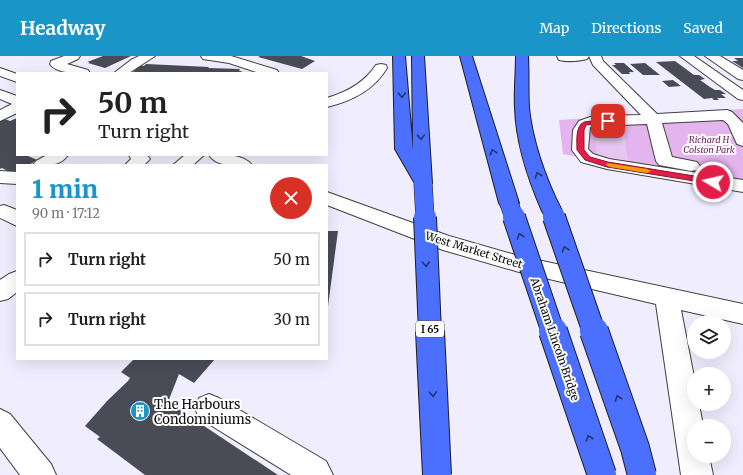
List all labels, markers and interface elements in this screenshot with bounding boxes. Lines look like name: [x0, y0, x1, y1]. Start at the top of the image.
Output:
text: Headway: [20, 16, 106, 40]
text: Map: [539, 19, 569, 37]
text: Directions: [591, 19, 661, 37]
text: Saved: [683, 19, 723, 37]
text: 50 m: [98, 85, 167, 121]
icon: right: [32, 88, 84, 140]
one-way arrow: [397, 92, 406, 98]
pin: [591, 104, 625, 138]
icon: arrive: [597, 110, 619, 132]
text: Turn right: [98, 120, 189, 143]
one-way arrow: [417, 134, 425, 140]
park label: Richard H Colston Park: [683, 134, 735, 155]
one-way arrow: [489, 149, 498, 156]
position arrow: [692, 161, 734, 203]
one-way arrow: [534, 171, 543, 178]
text: 1 min: [32, 174, 98, 205]
button: close: [270, 177, 312, 219]
text: 90 m · 17:12: [32, 205, 100, 222]
street label: West Market Street: [423, 228, 525, 272]
one-way arrow: [516, 232, 525, 239]
one-way arrow: [561, 245, 570, 252]
icon: right: [34, 248, 56, 270]
text: Turn right: [68, 250, 146, 269]
text: 50 m: [273, 250, 310, 269]
one-way arrow: [422, 261, 431, 267]
street label: Abraham Lincoln Bridge: [527, 275, 583, 403]
icon: right: [34, 308, 56, 330]
text: Turn right: [68, 310, 146, 329]
text: 30 m: [273, 310, 310, 329]
map controls: [687, 315, 731, 463]
button: layers: [687, 315, 731, 359]
road number: I 65: [416, 321, 444, 337]
button: +: [687, 367, 731, 411]
one-way arrow: [428, 391, 437, 397]
one-way arrow: [614, 394, 622, 401]
place label: The Harbours Condominiums: [154, 396, 251, 428]
building icon: The Harbours Condominiums: [129, 400, 151, 422]
button: −: [687, 419, 731, 463]
one-way arrow: [586, 435, 594, 442]

